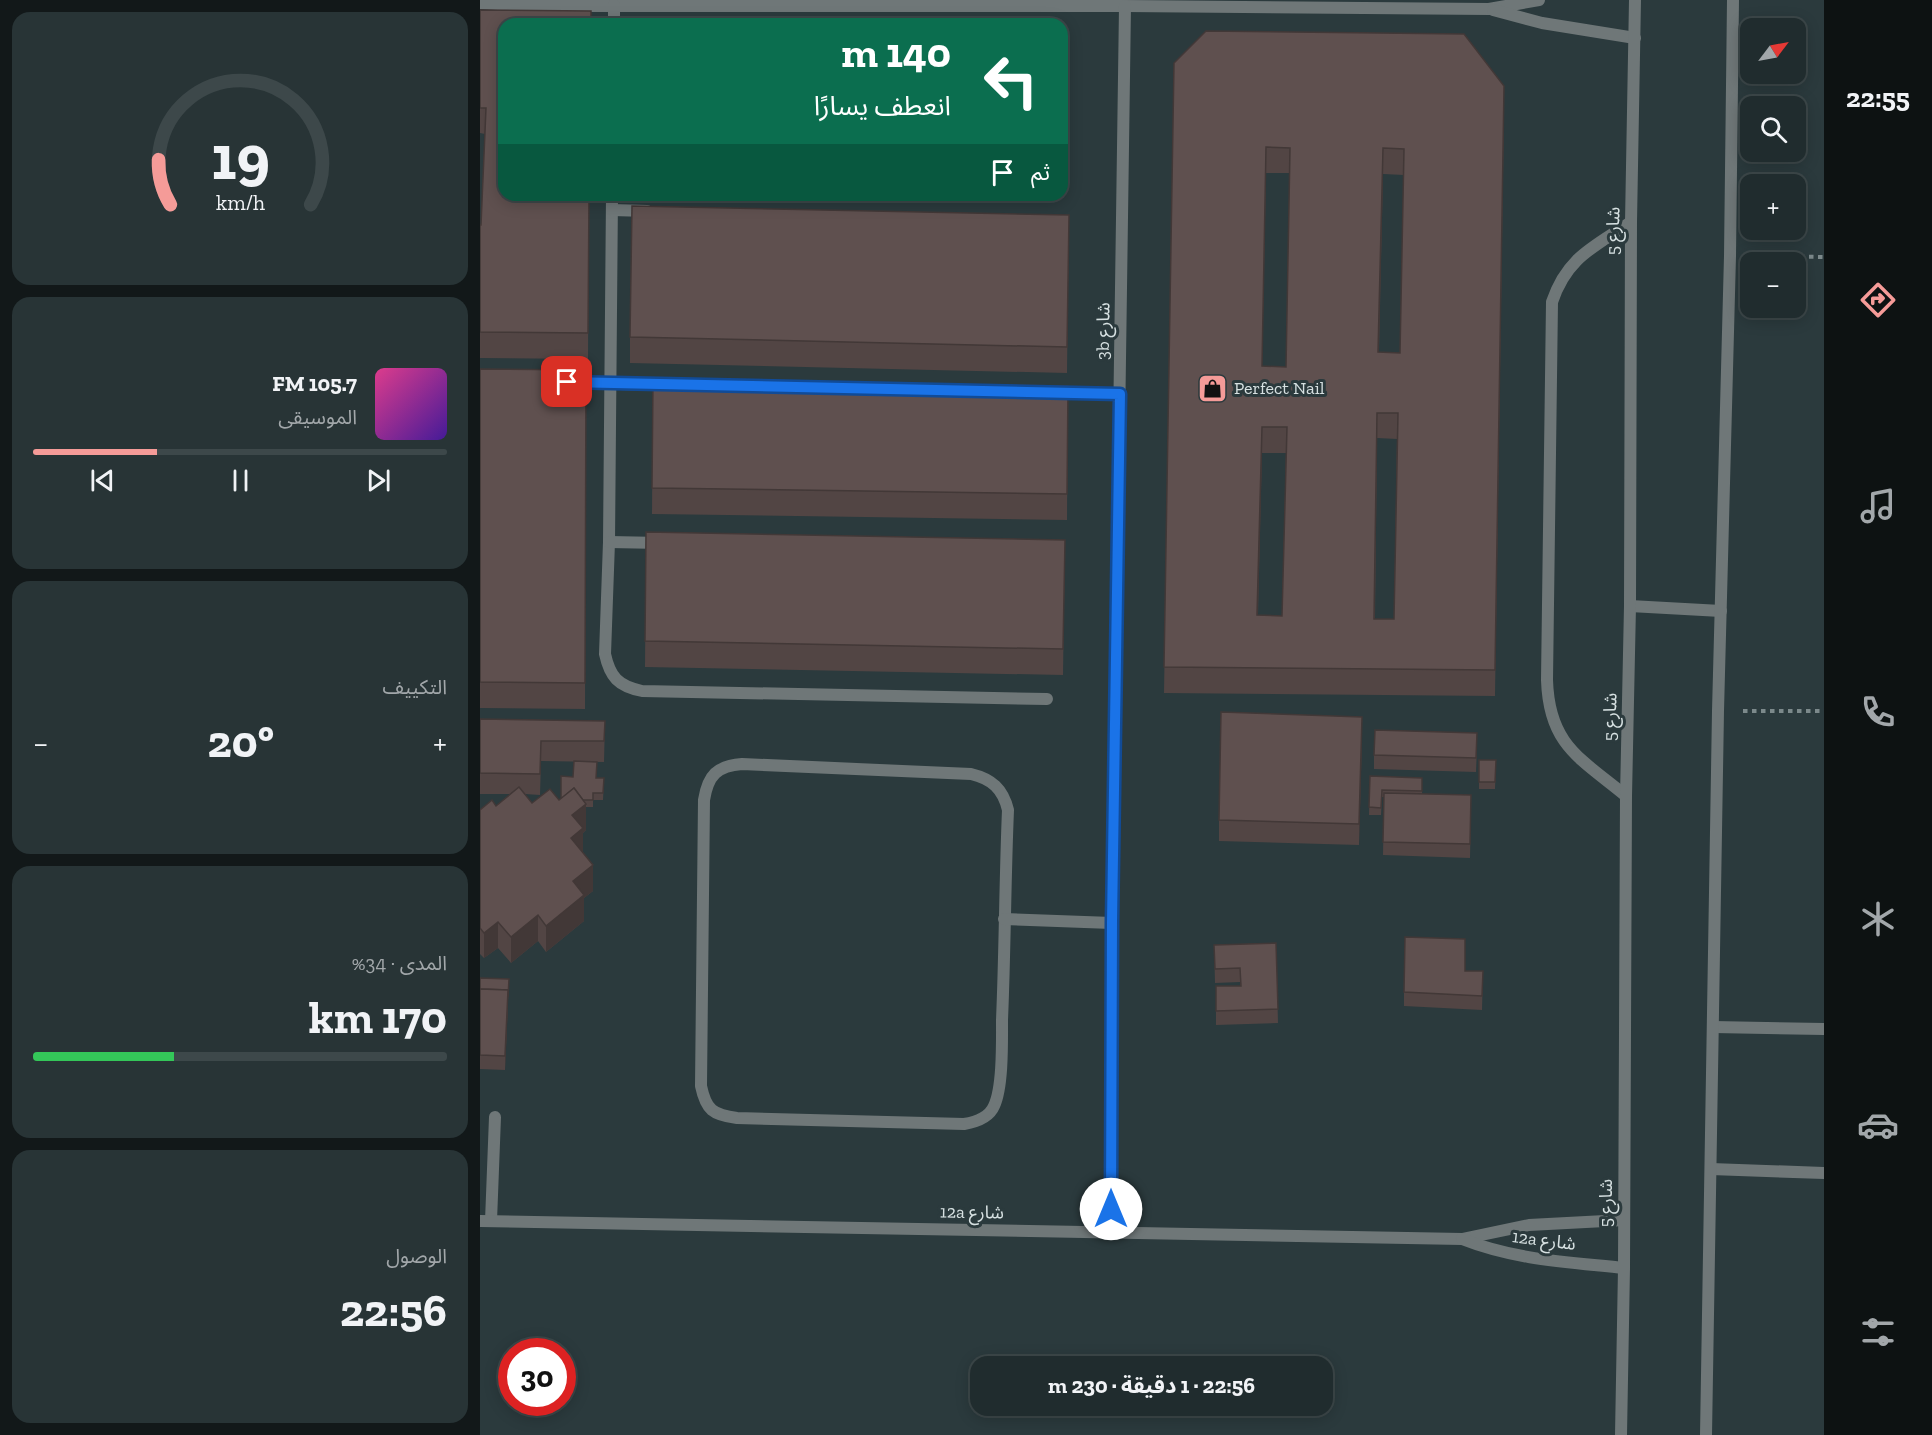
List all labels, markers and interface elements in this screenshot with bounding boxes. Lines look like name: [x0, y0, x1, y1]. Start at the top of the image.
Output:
north arrow: [1740, 18, 1806, 84]
map controls: [1740, 18, 1806, 318]
text: 140 m: [841, 27, 951, 78]
icon: left: [972, 42, 1050, 120]
text: 22:55: [1846, 82, 1910, 114]
text: انعطف يسارًا: [814, 90, 951, 122]
button: search: [1740, 96, 1806, 162]
text: 19: [211, 120, 269, 195]
icon: arrive: [986, 156, 1019, 189]
text: ثم: [1031, 159, 1050, 186]
button: +: [1740, 174, 1806, 240]
text: km/h: [216, 191, 264, 216]
street label: شارع 5: [1602, 207, 1627, 255]
button: −: [1740, 252, 1806, 318]
icon: directions: [1857, 279, 1899, 321]
street label: 3b شارع: [1091, 302, 1118, 360]
pin: [541, 356, 592, 407]
icon: arrive: [550, 365, 583, 398]
text: 105.7 FM: [272, 370, 357, 397]
shop icon: Perfect Nail: [1197, 372, 1229, 404]
place label: Perfect Nail: [1234, 377, 1325, 399]
text: الموسيقى: [278, 405, 357, 429]
icon: previous: [86, 464, 119, 497]
icon: pause: [224, 464, 257, 497]
icon: next: [362, 464, 395, 497]
icon: music: [1857, 485, 1899, 527]
text: التكييف: [383, 675, 447, 699]
icon: phone: [1857, 691, 1899, 733]
street label: شارع 5: [1599, 693, 1624, 741]
text: 20°: [208, 715, 274, 769]
text: −: [33, 723, 48, 762]
text: +: [433, 723, 447, 762]
icon: climate: [1857, 898, 1899, 940]
text: المدى · 34%: [352, 951, 447, 975]
text: 170 km: [309, 991, 447, 1045]
icon: car: [1857, 1104, 1899, 1146]
position arrow: [1079, 1177, 1143, 1241]
street label: شارع 5: [1595, 1179, 1620, 1227]
street label: 12a شارع: [940, 1200, 1004, 1227]
street label: 12a شارع: [1510, 1225, 1577, 1258]
text: الوصول: [386, 1244, 447, 1268]
text: 22:56: [340, 1284, 447, 1338]
icon: filters: [1857, 1311, 1899, 1353]
speed limit sign: 30: [498, 1338, 576, 1416]
text: 22:56 · 1 دقيقة · 230 m: [1048, 1372, 1255, 1399]

